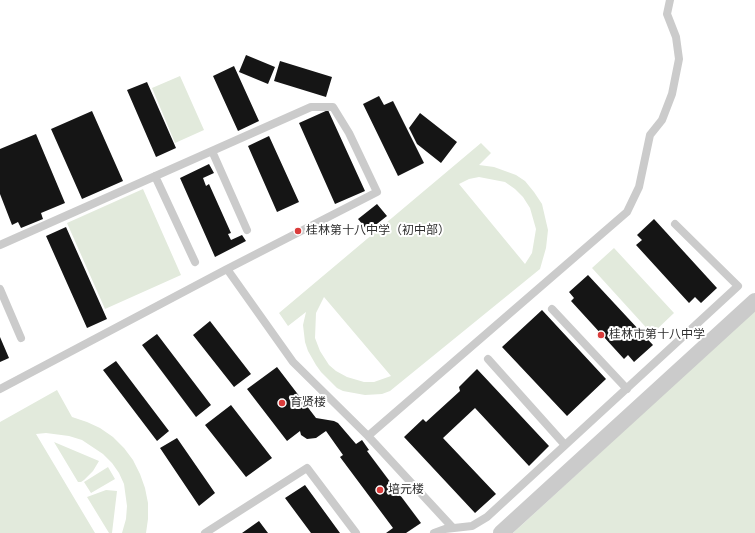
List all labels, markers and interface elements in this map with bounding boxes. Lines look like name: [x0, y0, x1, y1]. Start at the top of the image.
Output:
place label: 桂林第十八中学（初中部）: [306, 224, 450, 238]
marker: 桂林第十八中学（初中部）: [293, 226, 303, 236]
place label: 桂林市第十八中学: [609, 328, 705, 342]
marker: 桂林市第十八中学: [596, 330, 606, 340]
place label: 育贤楼: [290, 396, 326, 410]
marker: 育贤楼: [277, 398, 287, 408]
place label: 培元楼: [388, 483, 424, 497]
marker: 培元楼: [375, 485, 385, 495]

